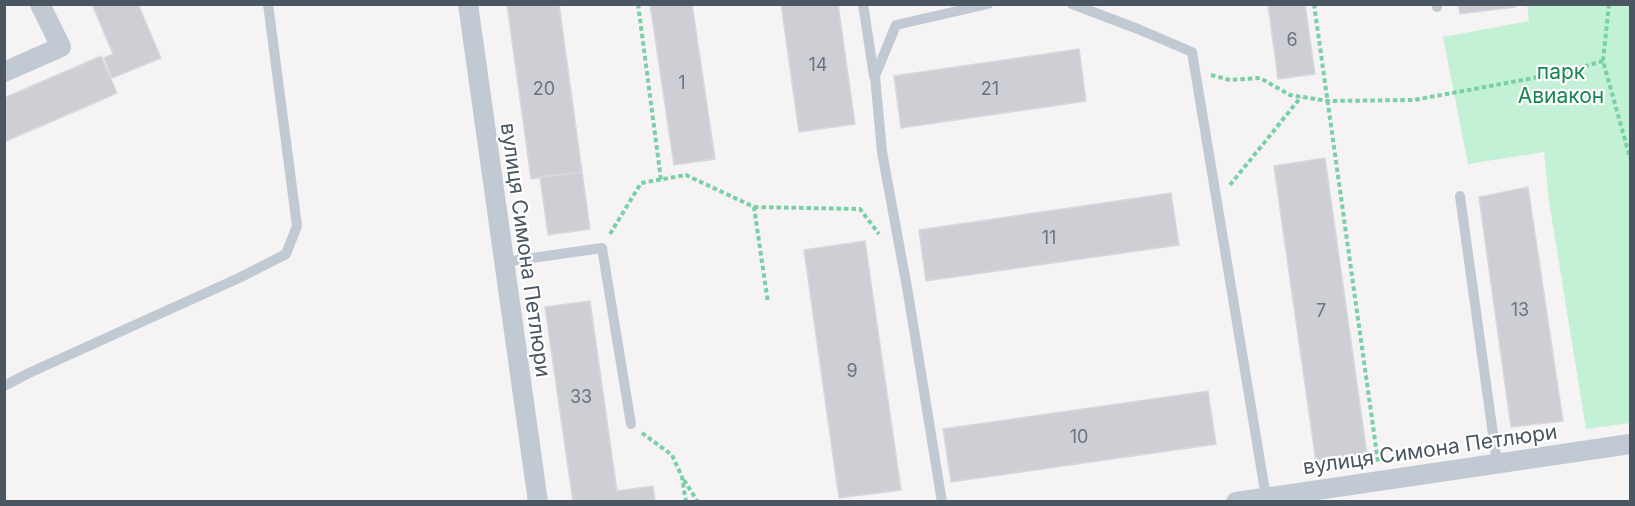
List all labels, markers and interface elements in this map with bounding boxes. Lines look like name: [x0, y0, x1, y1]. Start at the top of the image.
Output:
house number: 6: [1286, 29, 1298, 50]
house number: 14: [809, 54, 827, 75]
park label: парк Авиакон: [1518, 59, 1604, 108]
house number: 1: [678, 72, 686, 93]
house number: 20: [533, 78, 555, 99]
house number: 21: [981, 78, 999, 99]
street label: вулиця Симона Петлюри: [496, 121, 556, 379]
house number: 11: [1042, 227, 1056, 248]
house number: 13: [1511, 299, 1529, 320]
house number: 7: [1316, 300, 1326, 321]
house number: 9: [846, 360, 858, 381]
house number: 33: [570, 386, 592, 407]
street label: вулиця Симона Петлюри: [1301, 419, 1559, 479]
house number: 10: [1070, 426, 1088, 447]

